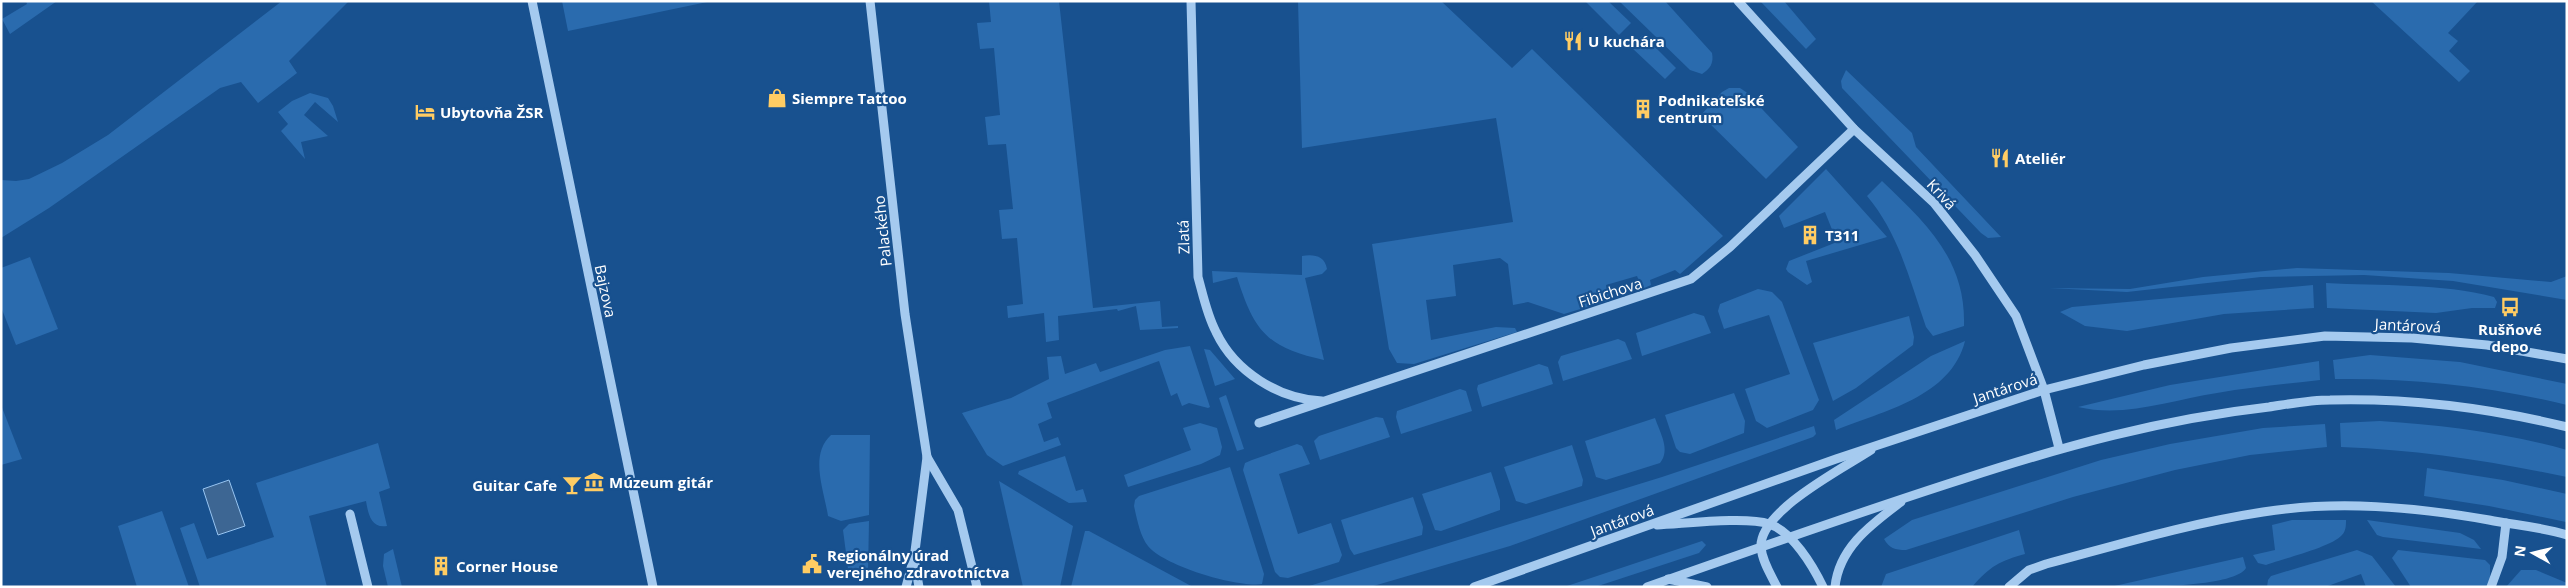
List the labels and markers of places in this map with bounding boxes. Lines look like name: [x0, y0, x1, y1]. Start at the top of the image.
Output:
restaurant icon: U kuchára: [1562, 30, 1584, 52]
place label: U kuchára: [1588, 31, 1665, 51]
shop icon: Siempre Tattoo: [766, 87, 788, 109]
place label: Siempre Tattoo: [792, 88, 907, 108]
place label: Podnikateľské centrum: [1658, 90, 1765, 127]
building icon: Podnikateľské centrum: [1632, 98, 1654, 120]
hotel icon: Ubytovňa ŽSR: [414, 101, 436, 123]
place label: Ubytovňa ŽSR: [440, 102, 543, 122]
restaurant icon: Ateliér: [1989, 147, 2011, 169]
place label: Ateliér: [2015, 148, 2066, 168]
building icon: T311: [1799, 224, 1821, 246]
place label: T311: [1825, 225, 1859, 245]
bus stop icon: Rušňové depo: [2499, 296, 2521, 318]
place label: Rušňové depo: [2478, 319, 2542, 356]
museum icon: Múzeum gitár: [583, 471, 605, 493]
place label: Múzeum gitár: [609, 472, 713, 492]
bar icon: Guitar Cafe: [561, 474, 583, 496]
place label: Guitar Cafe: [472, 475, 557, 495]
place label: Regionálny úrad verejného zdravotníctva: [827, 545, 1010, 582]
public building icon: Regionálny úrad verejného zdravotníctva: [801, 553, 823, 575]
building icon: Corner House: [430, 555, 452, 577]
place label: Corner House: [456, 556, 558, 576]

